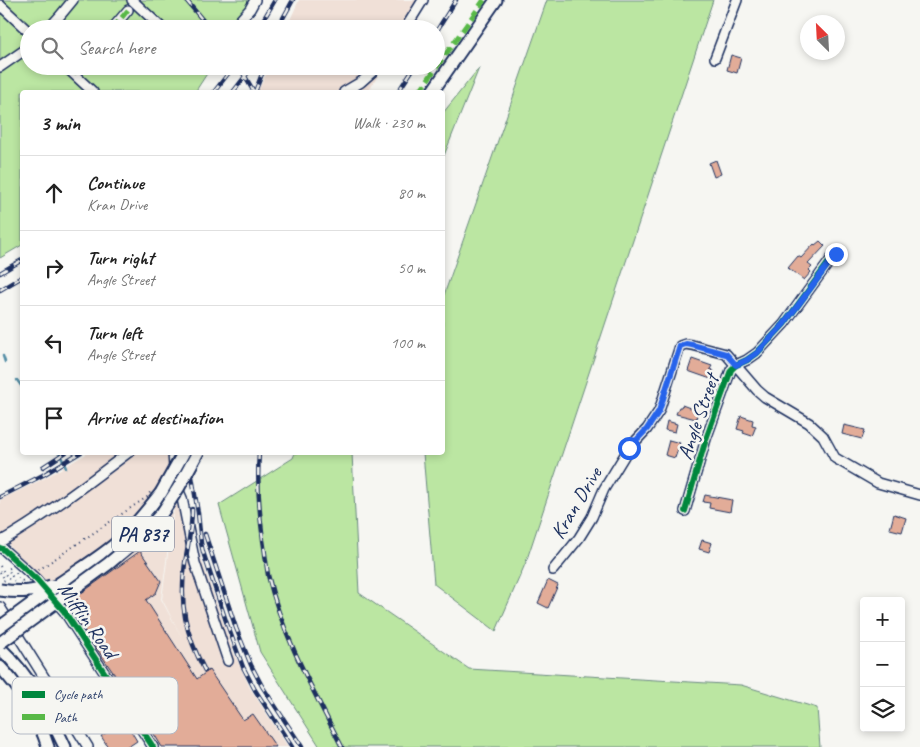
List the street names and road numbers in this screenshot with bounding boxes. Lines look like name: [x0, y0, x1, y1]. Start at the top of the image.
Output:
street label: Angle Street: [671, 368, 726, 463]
street label: Kran Drive: [545, 461, 608, 544]
road number: PA 837: [112, 516, 174, 552]
street label: Mifflin Road: [52, 577, 126, 666]

